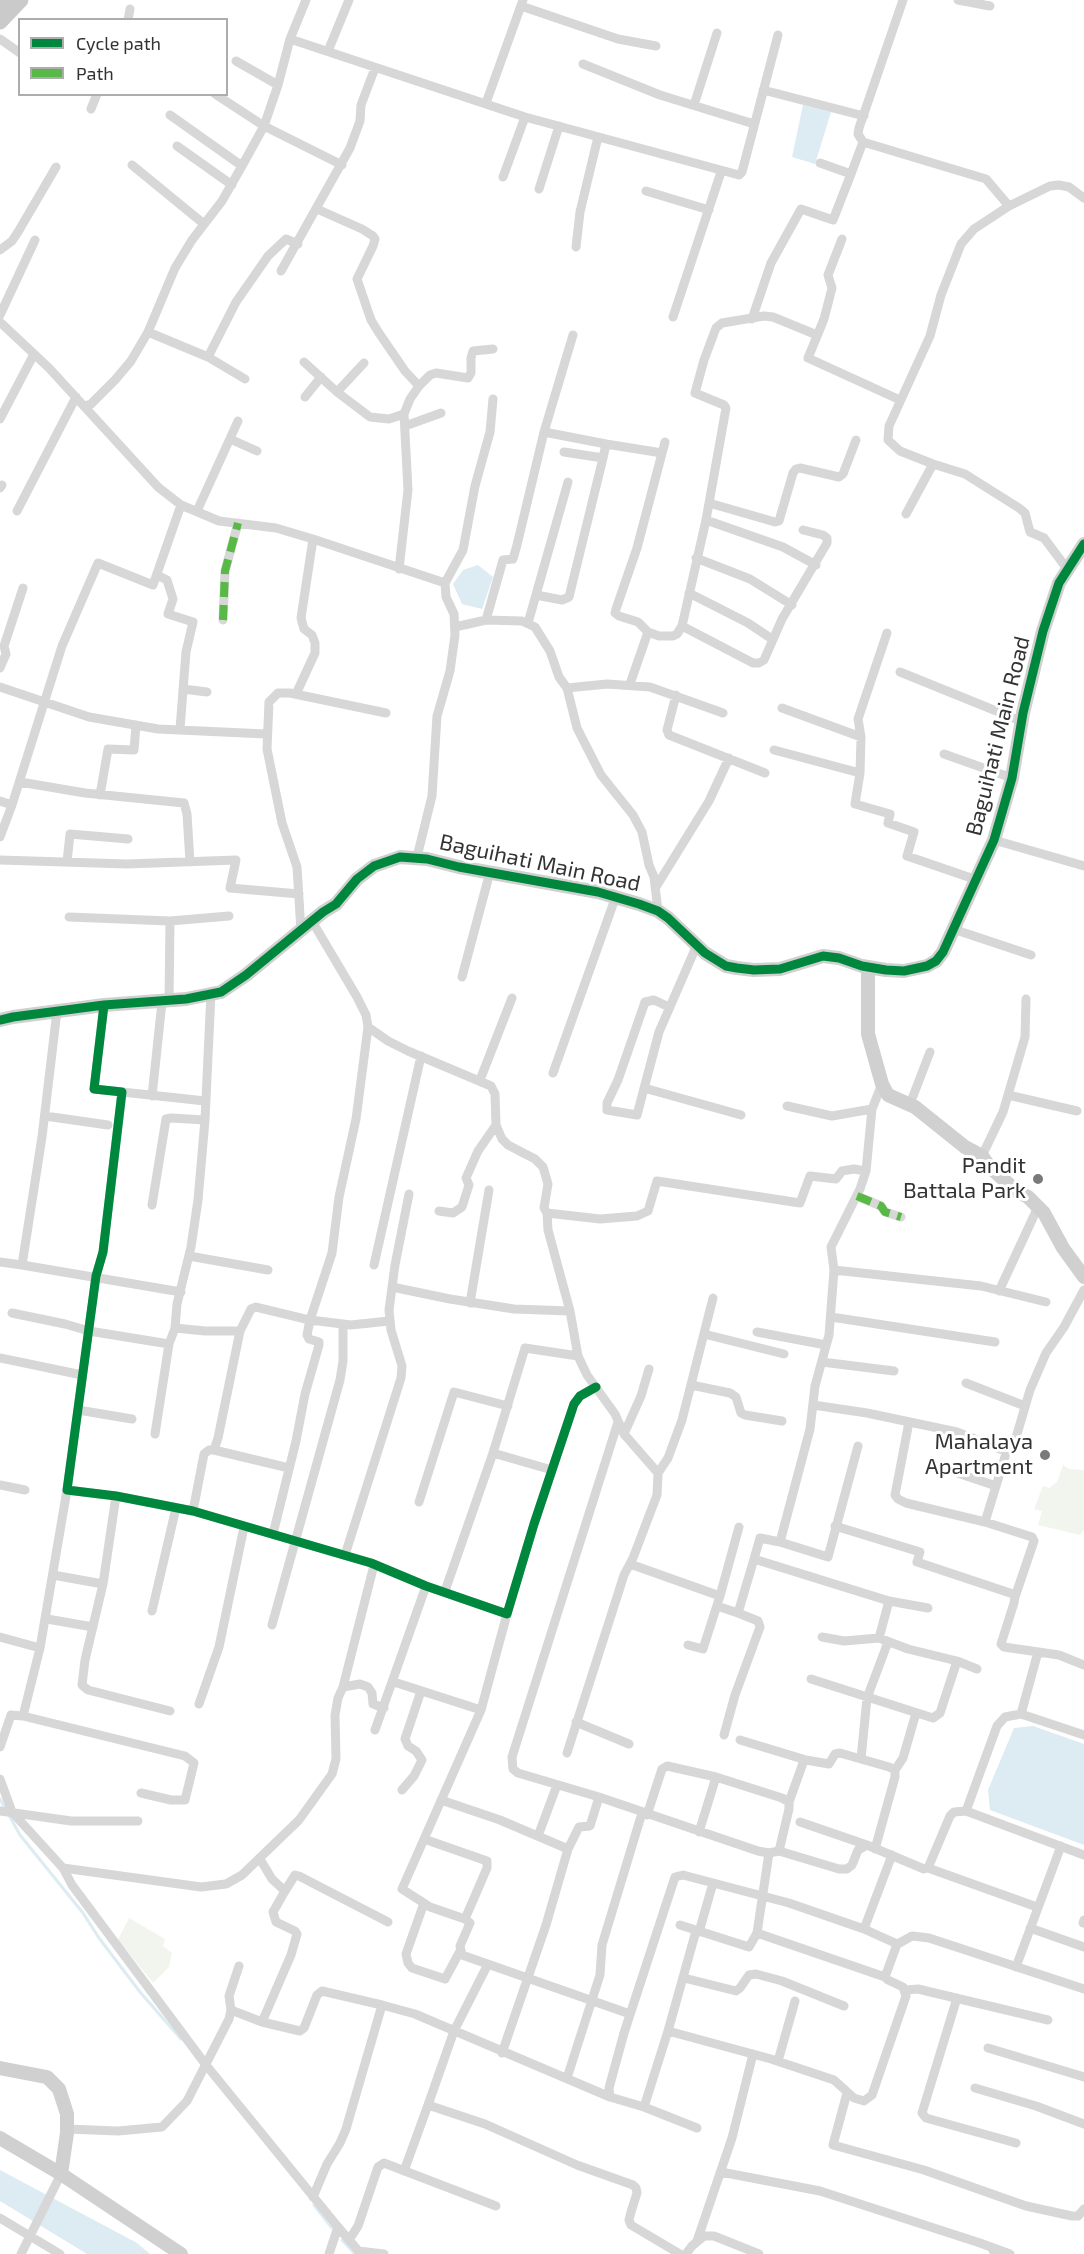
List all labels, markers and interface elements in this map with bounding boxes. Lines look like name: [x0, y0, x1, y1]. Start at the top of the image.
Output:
legend: [18, 18, 228, 96]
text: Cycle path: [76, 32, 161, 54]
text: Path: [76, 62, 114, 84]
street label: Baguihati Main Road: [960, 633, 1036, 839]
street label: Baguihati Main Road: [437, 829, 643, 897]
place label: Pandit Battala Park: [903, 1153, 1026, 1204]
marker: Pandit Battala Park: [1031, 1172, 1045, 1186]
place label: Mahalaya Apartment: [925, 1429, 1033, 1480]
marker: Mahalaya Apartment: [1038, 1448, 1052, 1462]

